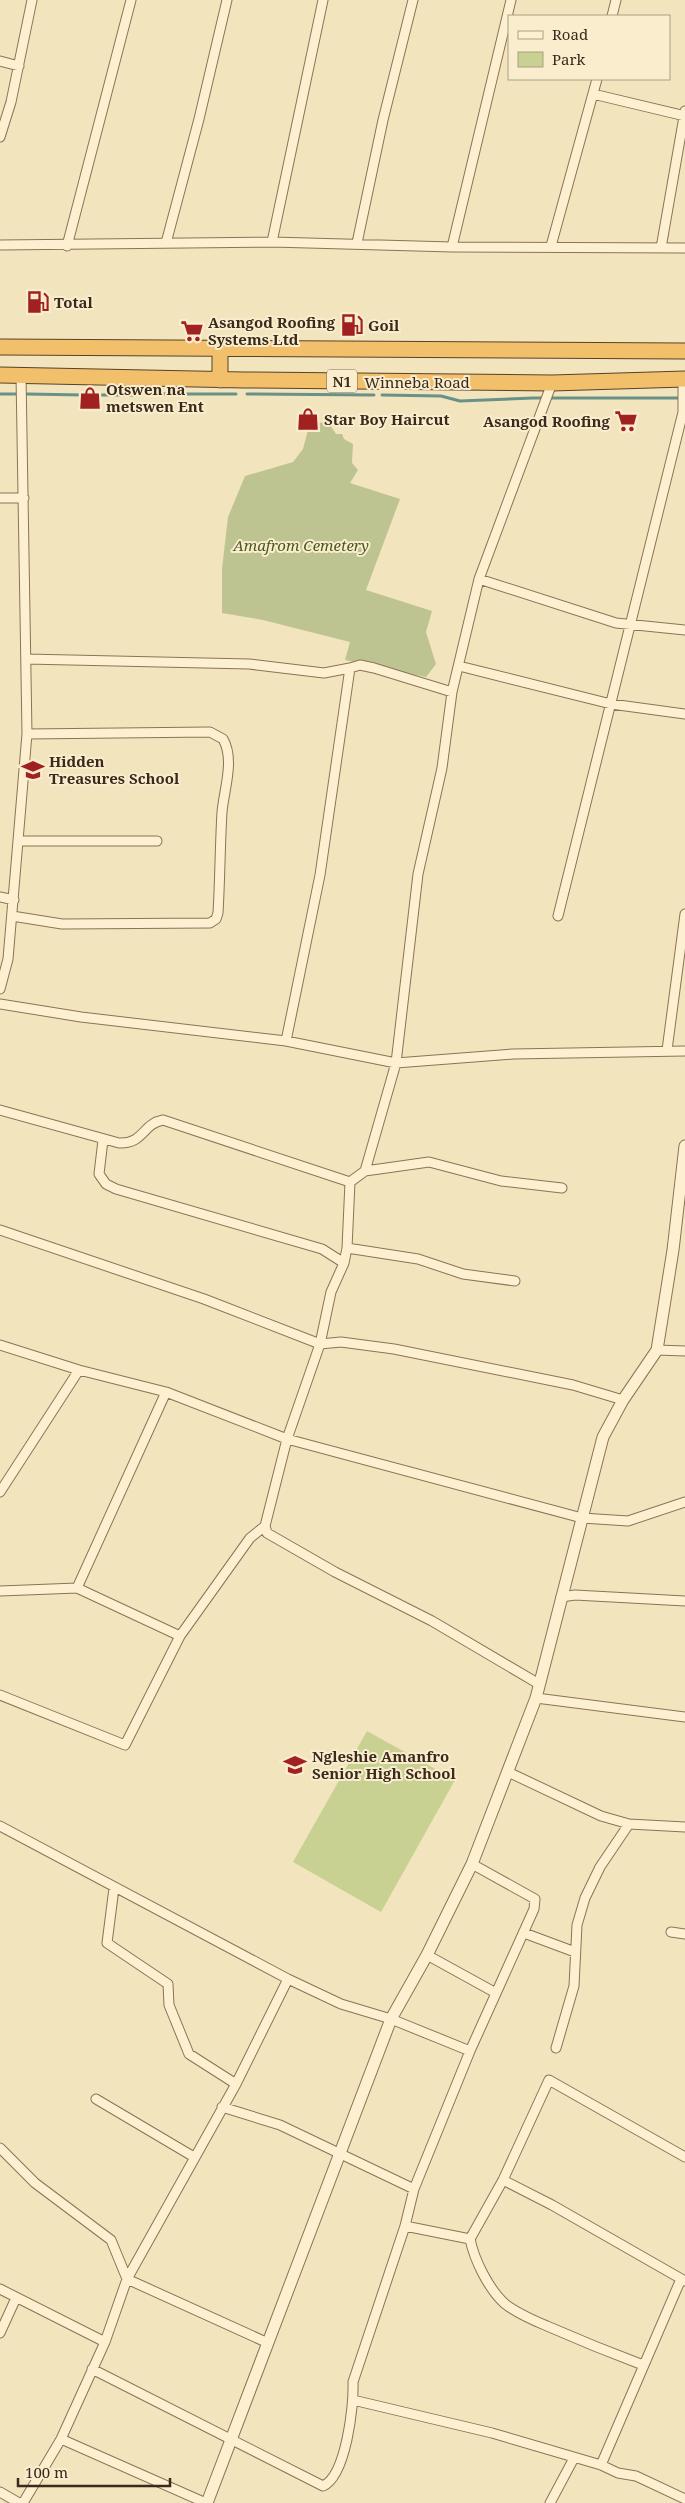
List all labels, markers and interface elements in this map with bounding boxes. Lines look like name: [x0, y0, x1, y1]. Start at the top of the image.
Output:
legend: [508, 15, 670, 80]
text: Road: [552, 24, 588, 44]
text: Park: [552, 49, 586, 69]
fuel station icon: Total: [25, 289, 51, 315]
place label: Total: [54, 292, 94, 312]
place label: Asangod Roofing Systems Ltd: [208, 312, 336, 349]
fuel station icon: Goil: [339, 312, 365, 338]
place label: Goil: [368, 315, 400, 335]
supermarket icon: Asangod Roofing Systems Ltd: [179, 318, 205, 344]
road number: N1: [327, 370, 357, 392]
street label: Winneba Road: [364, 372, 470, 392]
place label: Otswen na metswen Ent: [106, 379, 204, 416]
shop icon: Otswen na metswen Ent: [77, 385, 103, 411]
shop icon: Star Boy Haircut: [295, 406, 321, 432]
supermarket icon: Asangod Roofing: [613, 408, 639, 434]
place label: Star Boy Haircut: [324, 409, 449, 429]
place label: Asangod Roofing: [483, 411, 611, 431]
park label: Amafrom Cemetery: [232, 535, 369, 555]
place label: Hidden Treasures School: [49, 751, 180, 788]
school or university icon: Hidden Treasures School: [20, 757, 46, 783]
place label: Ngleshie Amanfro Senior High School: [312, 1746, 456, 1783]
school or university icon: Ngleshie Amanfro Senior High School: [282, 1752, 308, 1778]
scale bar: [18, 2456, 170, 2488]
text: 100 m: [25, 2462, 68, 2482]

